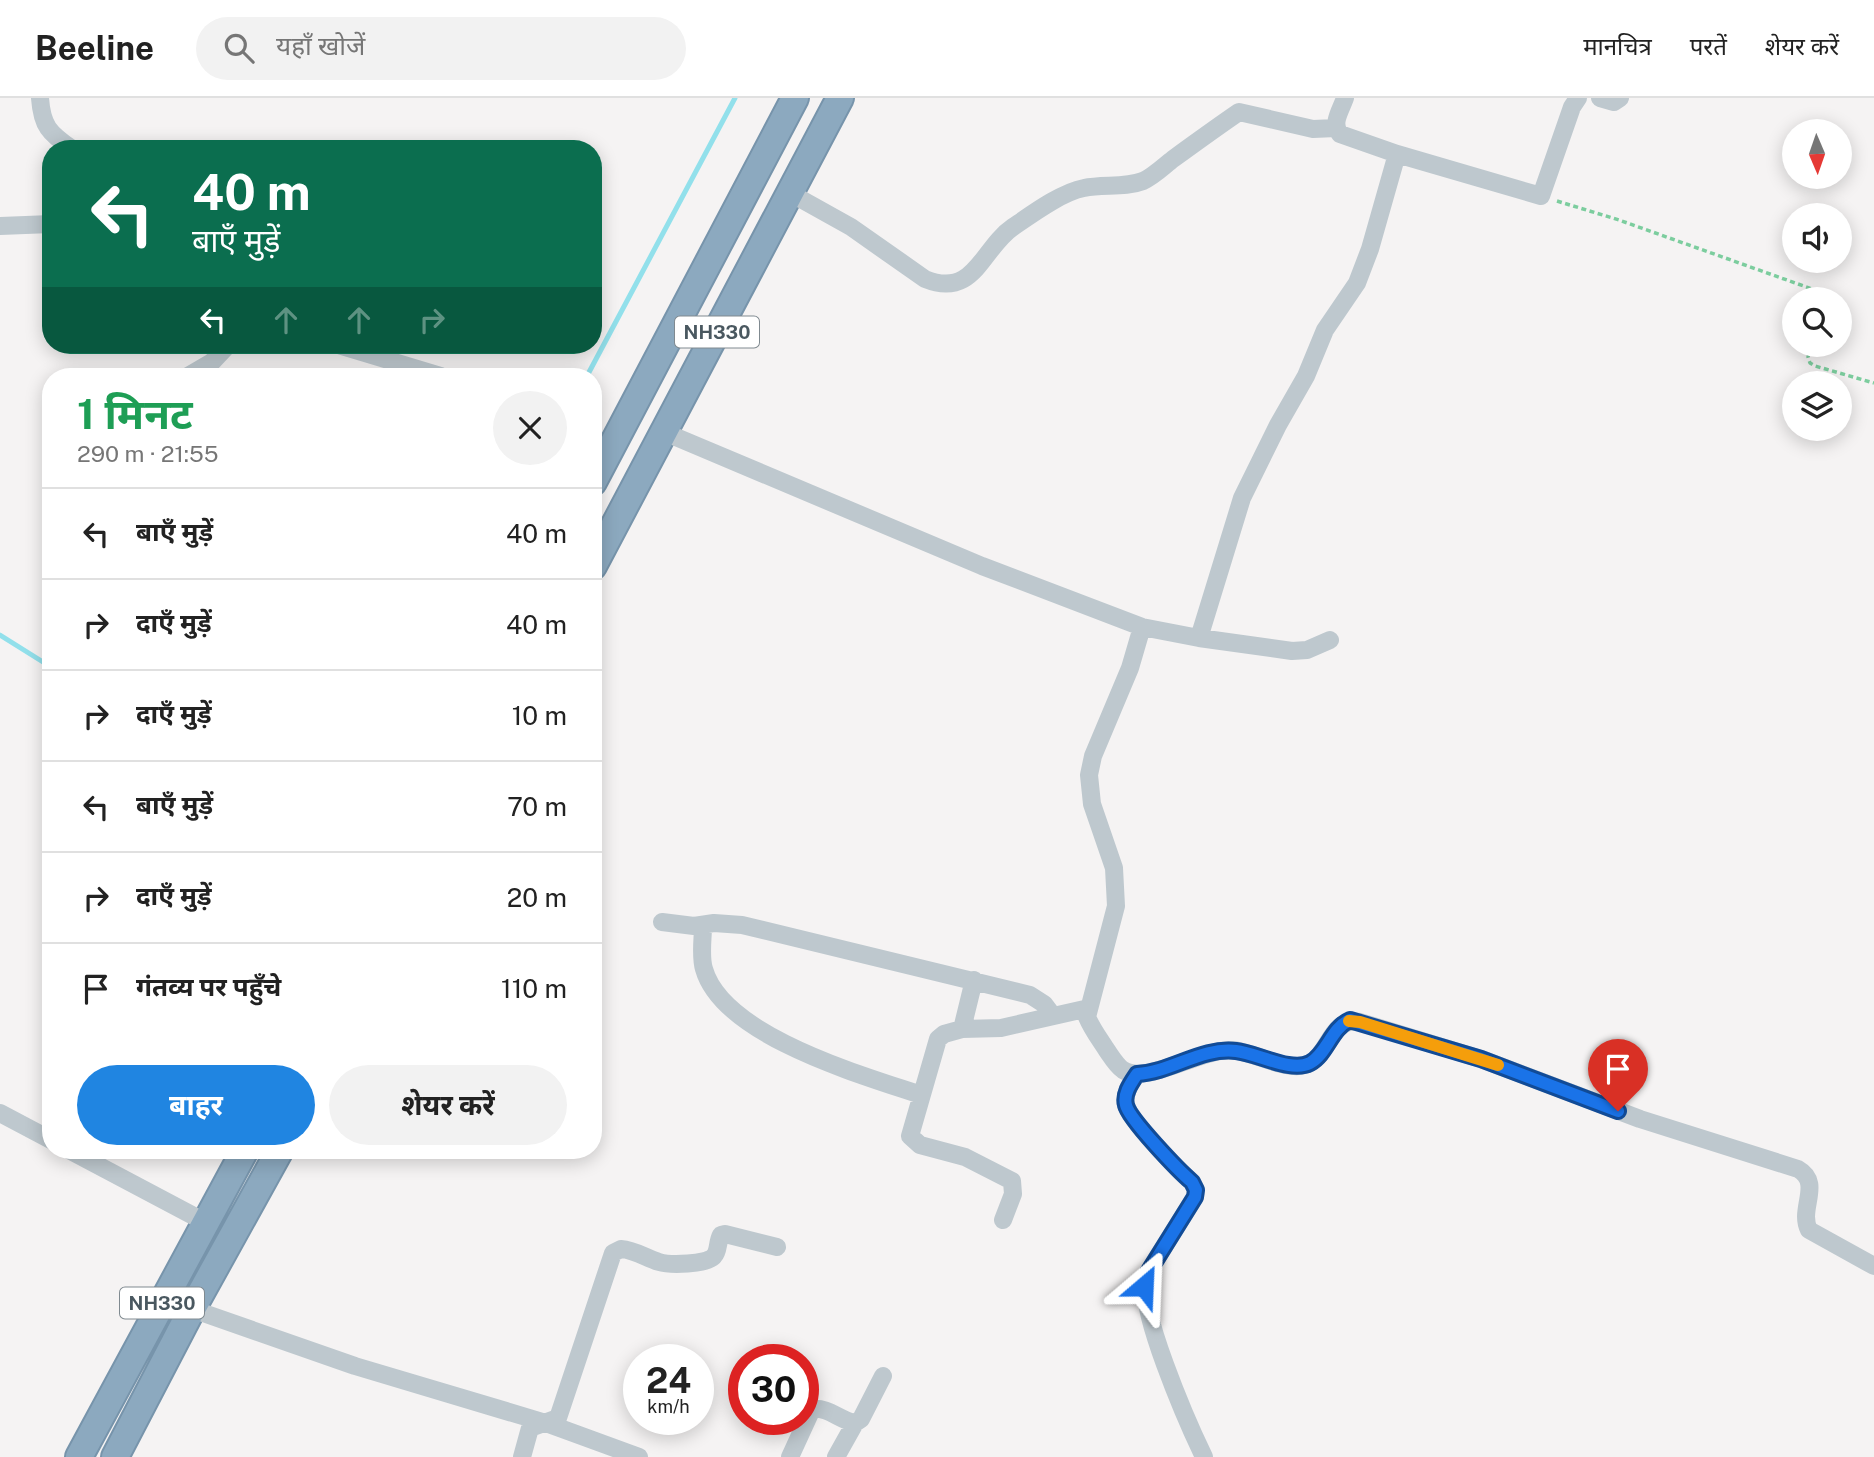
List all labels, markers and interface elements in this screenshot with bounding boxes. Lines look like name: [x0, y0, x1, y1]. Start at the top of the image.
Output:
search box: [196, 17, 686, 80]
text: Beeline: [35, 29, 154, 67]
icon: search: [220, 29, 258, 67]
text: यहाँ खोजें: [276, 30, 365, 61]
text: मानचित्र: [1583, 32, 1652, 60]
text: परतें: [1690, 32, 1727, 60]
text: शेयर करें: [1765, 32, 1839, 60]
north arrow: [1782, 119, 1852, 189]
map controls: [1782, 119, 1852, 441]
text: 40 m: [192, 163, 311, 221]
icon: left: [77, 168, 168, 259]
button: sound: [1782, 203, 1852, 273]
text: बाएँ मुड़ें: [192, 222, 280, 259]
button: search: [1782, 287, 1852, 357]
icon: left: [194, 301, 232, 339]
icon: ahead: [267, 301, 305, 339]
icon: ahead: [340, 301, 378, 339]
icon: right: [413, 301, 451, 339]
road number: NH330: [675, 316, 759, 348]
button: layers: [1782, 371, 1852, 441]
text: 1 मिनट: [77, 389, 193, 438]
button: close: [493, 391, 567, 465]
text: 290 m · 21:55: [77, 440, 219, 467]
icon: left: [77, 515, 115, 553]
text: बाएँ मुड़ें: [136, 516, 213, 547]
text: 40 m: [506, 518, 567, 549]
icon: right: [77, 606, 115, 644]
text: दाएँ मुड़ें: [136, 607, 212, 638]
text: 40 m: [506, 609, 567, 640]
icon: right: [77, 697, 115, 735]
text: दाएँ मुड़ें: [136, 698, 212, 729]
text: 10 m: [512, 700, 567, 731]
icon: left: [77, 788, 115, 826]
text: बाएँ मुड़ें: [136, 789, 213, 820]
text: 70 m: [507, 791, 567, 822]
icon: right: [77, 879, 115, 917]
text: दाएँ मुड़ें: [136, 880, 212, 911]
text: 20 m: [507, 882, 567, 913]
icon: arrive: [77, 970, 115, 1008]
text: गंतव्य पर पहुँचे: [136, 971, 281, 1002]
text: 110 m: [501, 973, 567, 1004]
pin: [1588, 1039, 1648, 1111]
icon: arrive: [1599, 1050, 1637, 1088]
button: बाहर: [77, 1065, 315, 1145]
button: शेयर करें: [329, 1065, 567, 1145]
position arrow: [1107, 1249, 1181, 1323]
road number: NH330: [120, 1288, 204, 1318]
speed limit sign: 30: [728, 1344, 819, 1435]
text: 24: [646, 1360, 691, 1401]
text: km/h: [647, 1396, 690, 1417]

